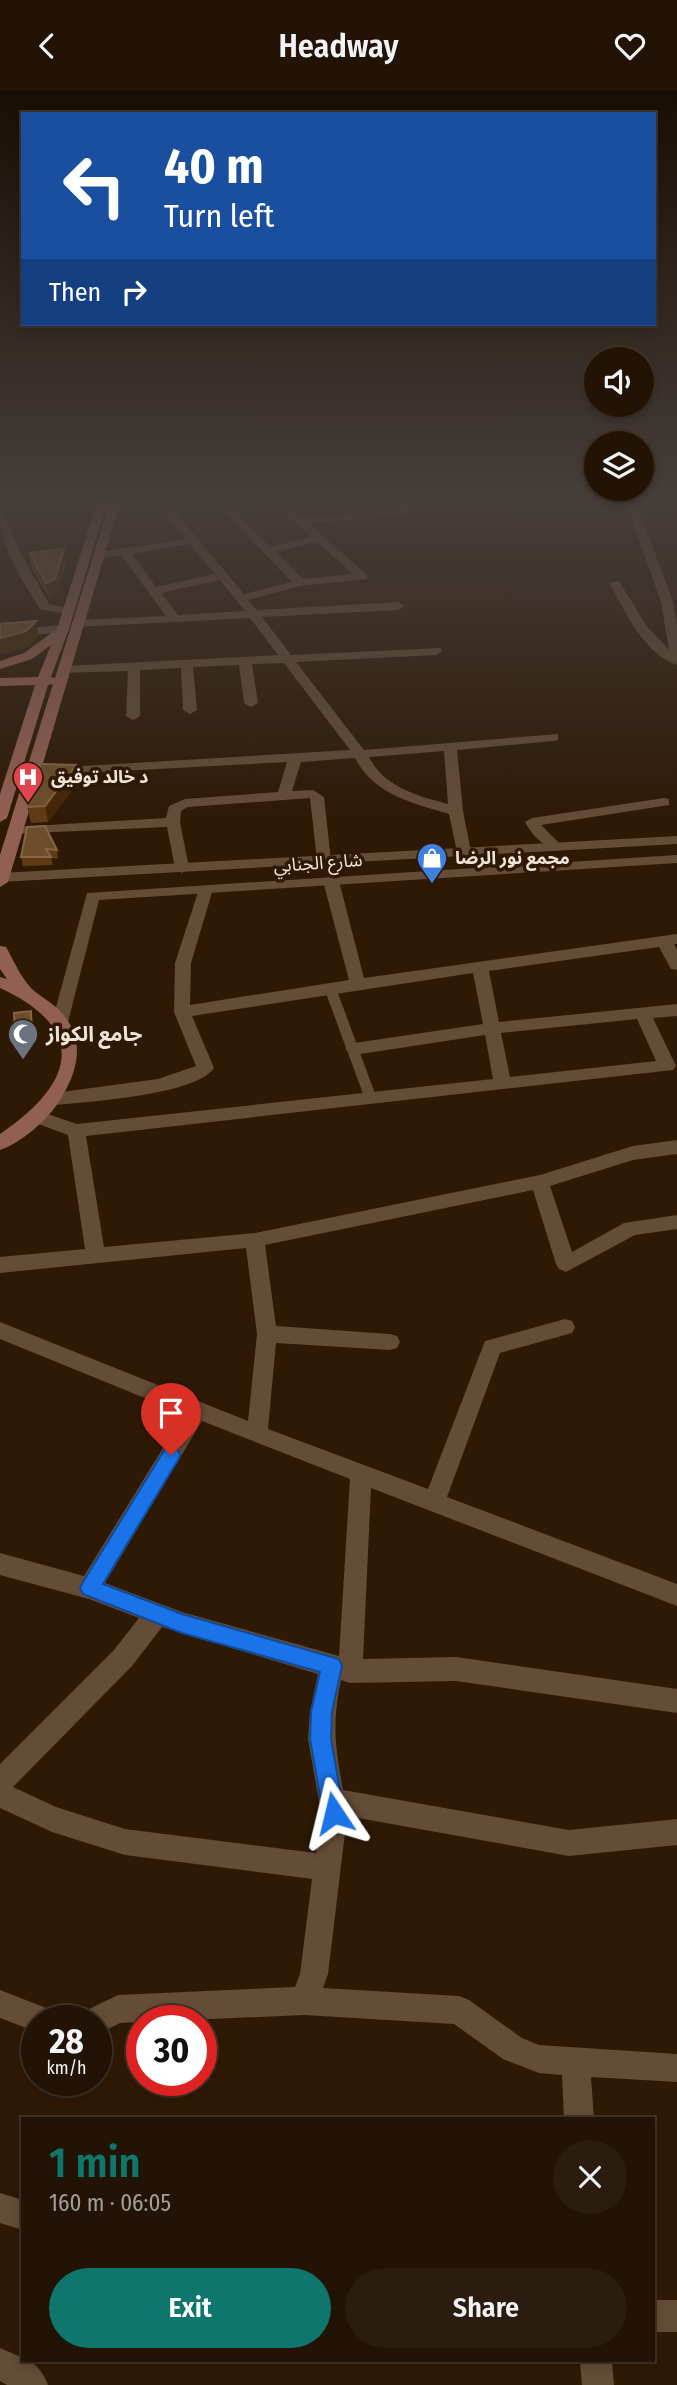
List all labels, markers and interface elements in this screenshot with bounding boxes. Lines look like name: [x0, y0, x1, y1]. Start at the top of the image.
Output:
icon: back: [28, 27, 66, 65]
text: Headway: [278, 27, 399, 65]
icon: heart: [611, 27, 649, 65]
text: 40 m: [164, 137, 264, 196]
icon: left: [49, 140, 140, 231]
text: Turn left: [164, 197, 274, 235]
icon: right: [115, 273, 153, 311]
text: Then: [49, 277, 101, 308]
map controls: [584, 347, 654, 501]
button: sound: [584, 347, 654, 417]
button: layers: [584, 431, 654, 501]
hospital icon: د خالد توفيق: [11, 760, 45, 804]
place label: د خالد توفيق: [51, 766, 148, 788]
shop icon: مجمع نور الرضا: [415, 841, 449, 885]
place label: مجمع نور الرضا: [455, 847, 570, 871]
street label: شارع الجنابي: [273, 849, 363, 880]
mosque icon: جامع الكواز: [6, 1017, 40, 1061]
place label: جامع الكواز: [45, 1021, 142, 1049]
pin: [141, 1383, 201, 1455]
icon: arrive: [152, 1394, 190, 1432]
position arrow: [297, 1776, 371, 1850]
speed limit sign: 30: [126, 2005, 217, 2096]
text: 28: [49, 2020, 84, 2062]
text: km/h: [46, 2057, 87, 2079]
text: 1 min: [49, 2138, 140, 2188]
button: close: [553, 2140, 627, 2214]
text: 160 m · 06:05: [49, 2189, 171, 2217]
button: Exit: [49, 2268, 331, 2348]
button: Share: [345, 2268, 627, 2348]

